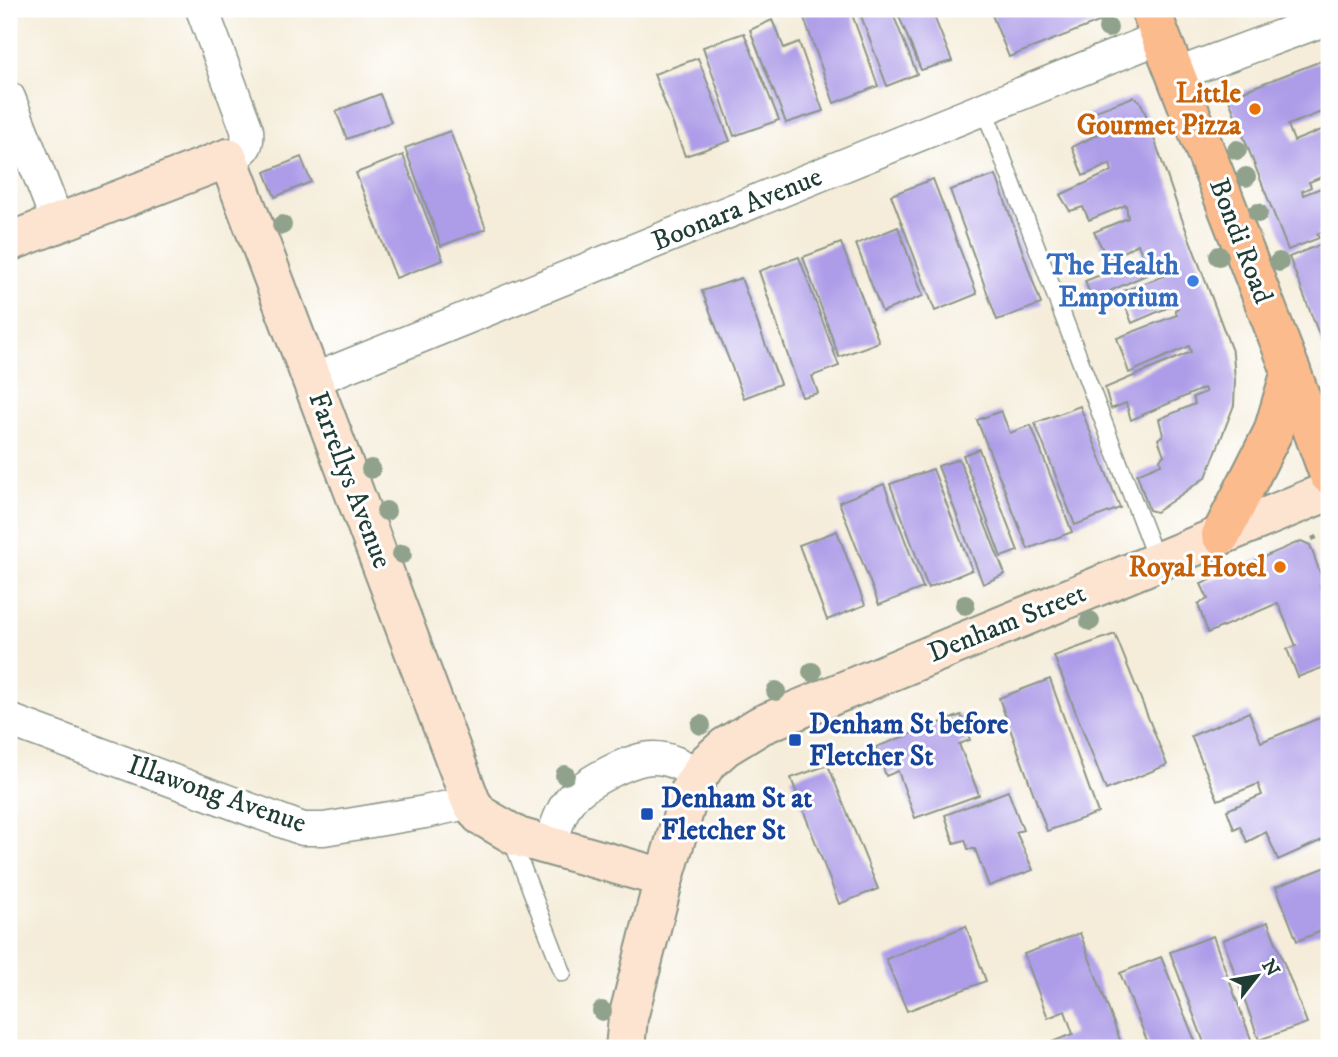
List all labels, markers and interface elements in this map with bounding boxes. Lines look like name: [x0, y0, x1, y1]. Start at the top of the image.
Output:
place label: Little Gourmet Pizza: [1077, 76, 1242, 143]
marker: Little Gourmet Pizza: [1247, 101, 1263, 117]
street label: Boonara Avenue: [647, 159, 827, 259]
street label: Bondi Road: [1201, 174, 1281, 308]
place label: The Health Emporium: [1046, 248, 1179, 315]
marker: The Health Emporium: [1185, 273, 1201, 289]
street label: Farrellys Avenue: [300, 387, 400, 573]
place label: Royal Hotel: [1129, 550, 1267, 585]
marker: Royal Hotel: [1272, 559, 1288, 575]
street label: Denham Street: [923, 575, 1091, 670]
place label: Denham St before Fletcher St: [809, 707, 1009, 774]
marker: Denham St before Fletcher St: [787, 732, 803, 748]
street label: Illawong Avenue: [123, 747, 311, 841]
place label: Denham St at Fletcher St: [661, 781, 812, 848]
marker: Denham St at Fletcher St: [639, 806, 655, 822]
north arrow: [1222, 942, 1292, 1012]
text: N: [1256, 955, 1284, 981]

